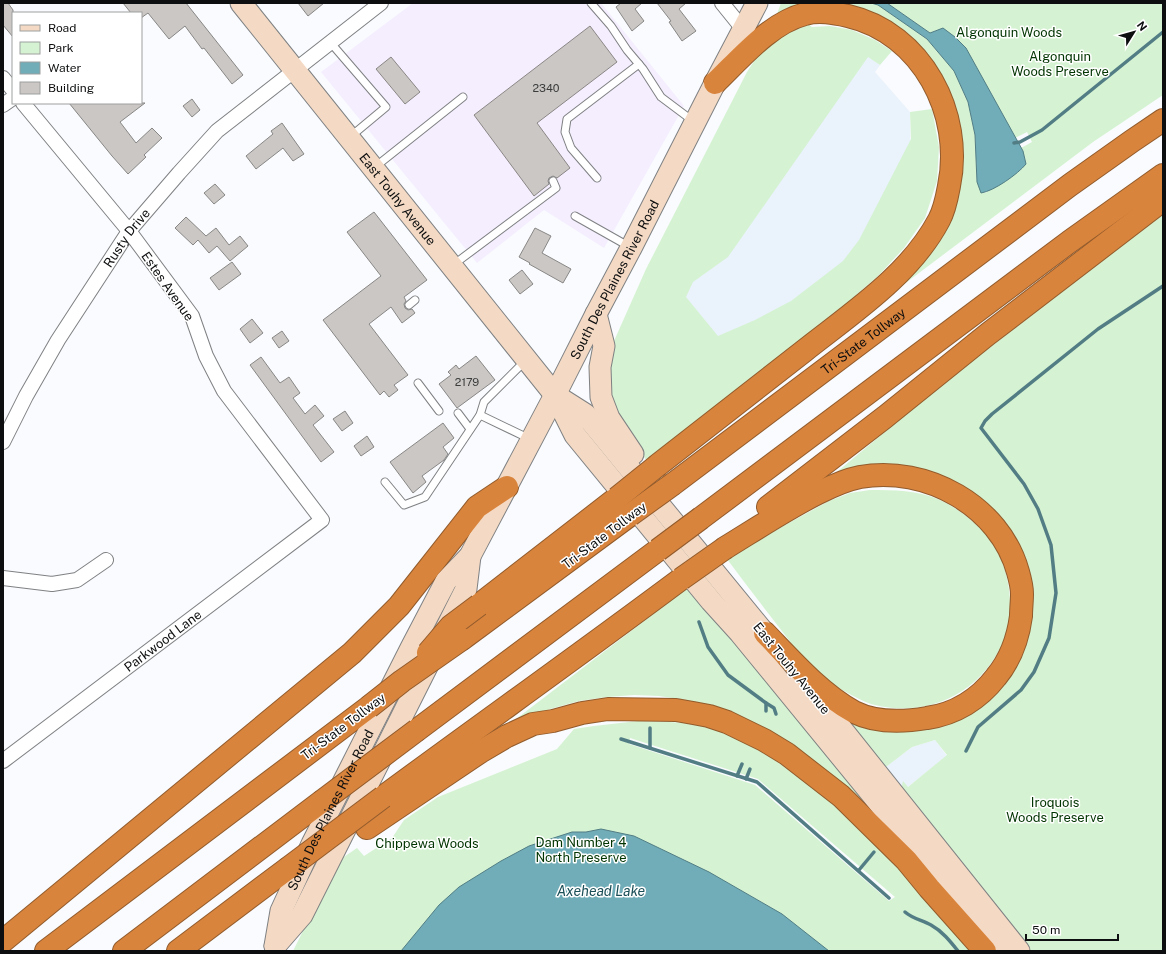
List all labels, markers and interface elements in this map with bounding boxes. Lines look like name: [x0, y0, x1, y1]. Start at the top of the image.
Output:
legend: [12, 12, 142, 104]
north arrow: [1114, 12, 1154, 52]
text: N: [1135, 19, 1149, 33]
text: Road: [48, 21, 76, 35]
park label: Algonquin Woods: [956, 25, 1062, 40]
text: Park: [48, 41, 74, 55]
park label: Algonquin Woods Preserve: [1011, 49, 1109, 79]
text: Water: [48, 61, 82, 75]
text: Building: [48, 81, 94, 95]
house number: 2340: [532, 82, 560, 94]
street label: East Touhy Avenue: [356, 150, 439, 248]
street label: South Des Plaines River Road: [567, 198, 662, 362]
street label: Rusty Drive: [100, 206, 153, 270]
street label: Estes Avenue: [138, 249, 197, 324]
street label: Tri-State Tollway: [818, 305, 909, 378]
house number: 2179: [455, 376, 479, 388]
street label: Tri-State Tollway: [559, 499, 649, 572]
street label: Parkwood Lane: [121, 607, 205, 675]
street label: East Touhy Avenue: [750, 619, 833, 717]
street label: Tri-State Tollway: [298, 690, 388, 763]
street label: South Des Plaines River Road: [285, 727, 377, 893]
park label: Iroquois Woods Preserve: [1006, 795, 1104, 825]
park label: Dam Number 4 North Preserve: [535, 835, 627, 865]
park label: Chippewa Woods: [375, 836, 479, 851]
water label: Axehead Lake: [557, 883, 646, 899]
scale bar: [1026, 916, 1118, 942]
text: 50 m: [1032, 923, 1060, 937]

